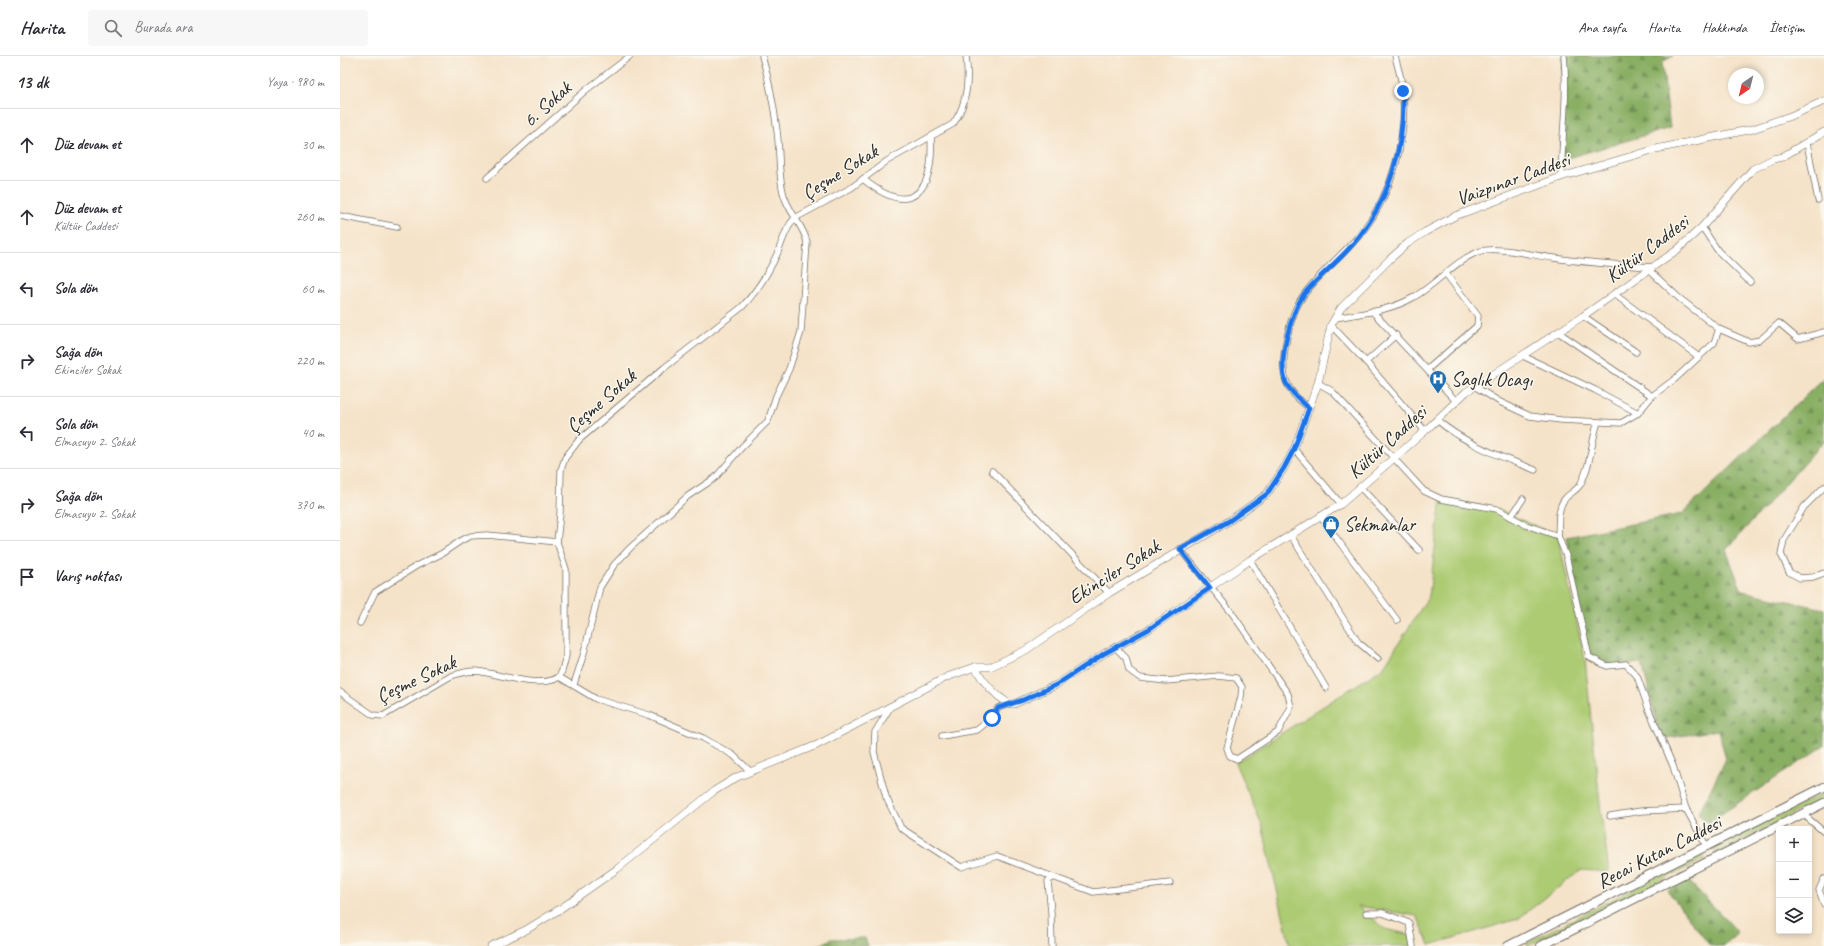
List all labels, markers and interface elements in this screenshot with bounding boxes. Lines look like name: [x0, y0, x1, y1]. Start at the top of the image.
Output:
search box: [88, 10, 368, 46]
text: Harita: [20, 16, 64, 40]
icon: search: [102, 17, 124, 39]
text: Burada ara: [134, 18, 193, 37]
text: Ana sayfa: [1579, 19, 1626, 36]
text: Harita: [1648, 19, 1680, 36]
text: Hakkında: [1702, 19, 1747, 36]
text: İletişim: [1769, 19, 1804, 36]
north arrow: [1728, 68, 1764, 104]
text: 13 dk: [16, 72, 49, 93]
text: Yaya · 980 m: [267, 74, 324, 90]
street label: 6. Sokak: [517, 75, 578, 132]
route end: [1394, 82, 1412, 100]
icon: ahead: [16, 134, 38, 156]
text: Düz devam et: [54, 135, 121, 154]
text: 30 m: [302, 137, 324, 153]
street label: Çeşme Sokak: [797, 138, 884, 205]
street label: Vaizpınar Caddesi: [1453, 146, 1575, 211]
text: Düz devam et: [54, 199, 121, 218]
icon: ahead: [16, 206, 38, 228]
street label: Kültür Caddesi: [1600, 208, 1695, 288]
text: 260 m: [296, 209, 324, 225]
text: Kültür Caddesi: [54, 218, 118, 234]
icon: left: [16, 278, 38, 300]
text: Sola dön: [54, 279, 97, 298]
text: 60 m: [302, 281, 324, 297]
text: Sağa dön: [54, 343, 102, 362]
icon: right: [16, 350, 38, 372]
text: 220 m: [296, 353, 324, 369]
text: Ekinciler Sokak: [54, 362, 121, 378]
street label: Çeşme Sokak: [561, 363, 643, 438]
place label: Saglık Ocagı: [1451, 367, 1533, 392]
hospital icon: Saglık Ocagı: [1428, 369, 1448, 394]
street label: Kültür Caddesi: [1342, 398, 1433, 484]
text: Sola dön: [54, 415, 97, 434]
icon: left: [16, 422, 38, 444]
text: 40 m: [302, 425, 324, 441]
text: Elmasuyu 2. Sokak: [54, 434, 135, 450]
text: Sağa dön: [54, 487, 102, 506]
icon: right: [16, 494, 38, 516]
text: 370 m: [296, 497, 324, 513]
text: Elmasuyu 2. Sokak: [54, 506, 135, 522]
place label: Sekmanlar: [1344, 512, 1417, 537]
shop icon: Sekmanlar: [1321, 514, 1341, 539]
street label: Ekinciler Sokak: [1064, 533, 1166, 610]
icon: arrive: [16, 566, 38, 588]
text: Varış noktası: [54, 567, 121, 586]
street label: Çeşme Sokak: [372, 649, 461, 708]
route start: [983, 709, 1001, 727]
street label: Recai Kutan Caddesi: [1593, 809, 1727, 894]
map controls: [1776, 826, 1812, 934]
button: +: [1776, 826, 1812, 862]
button: −: [1776, 862, 1812, 898]
button: layers: [1776, 898, 1812, 934]

